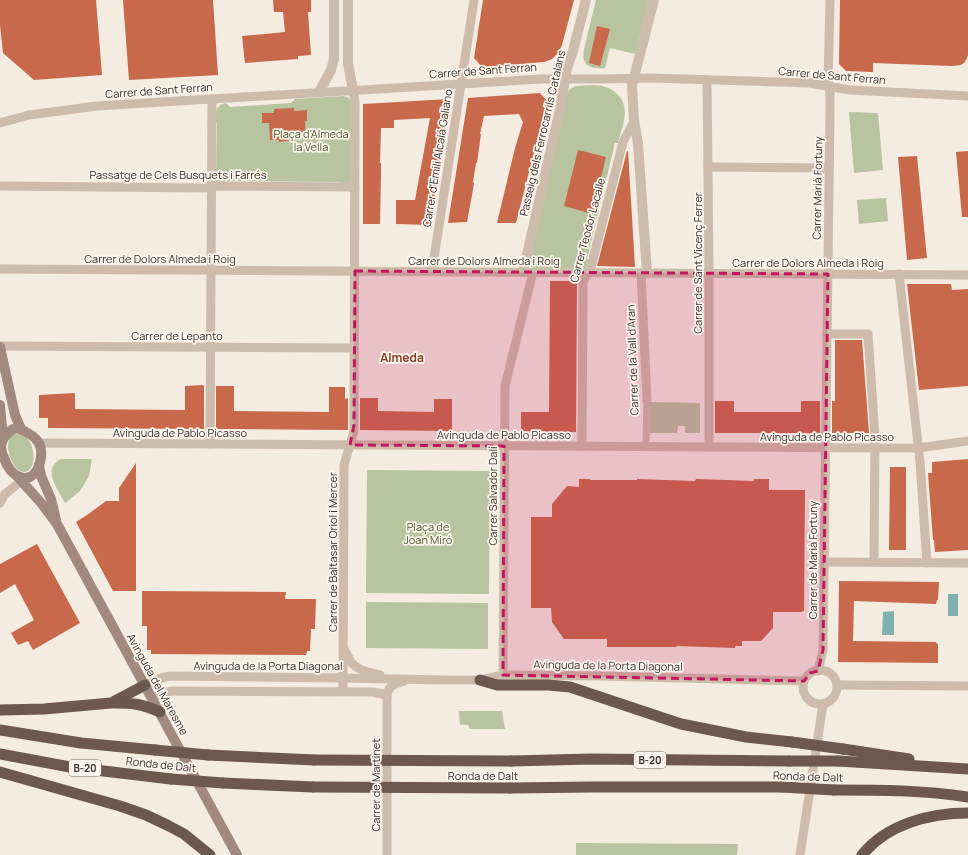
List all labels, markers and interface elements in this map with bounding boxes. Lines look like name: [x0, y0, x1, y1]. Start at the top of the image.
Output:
street label: Passeig dels Ferrocarrils Catalans: [516, 48, 568, 218]
street label: Carrer de Sant Ferran: [429, 59, 537, 81]
street label: Carrer de Sant Ferran: [778, 63, 886, 87]
street label: Carrer de Sant Ferran: [105, 79, 213, 101]
street label: Carrer d'Emili Alcalá Galiano: [419, 87, 455, 228]
park label: Plaça d'Almeda la Vella: [273, 126, 349, 154]
street label: Carrer Marià Fortuny: [809, 136, 825, 240]
street label: Passatge de Cels Busquets i Farrés: [90, 167, 267, 182]
street label: Carrer Teodor Lacalle: [566, 176, 608, 284]
street label: Carrer de Sant Vicenç Ferrer: [690, 192, 705, 334]
street label: Carrer de Dolors Almeda i Roig: [84, 251, 236, 266]
street label: Carrer de Dolors Almeda i Roig: [408, 253, 560, 268]
street label: Carrer de Dolors Almeda i Roig: [732, 255, 884, 270]
street label: Carrer de la Vall d'Aran: [623, 304, 641, 416]
street label: Carrer de Lepanto: [131, 328, 223, 343]
district label: Almeda: [380, 349, 424, 366]
street label: Avinguda de Pablo Picasso: [113, 425, 247, 440]
street label: Avinguda de Pablo Picasso: [437, 427, 571, 442]
street label: Avinguda de Pablo Picasso: [760, 429, 894, 444]
street label: Carrer Salvador Dalí: [485, 446, 500, 546]
street label: Carrer de Baltasar Oriol i Mercer: [325, 472, 340, 632]
street label: Carrer de Marià Fortuny: [805, 500, 820, 619]
park label: Plaça de Joan Miró: [404, 519, 453, 547]
street label: Avinguda del Maresme: [124, 631, 192, 738]
street label: Avinguda de la Porta Diagonal: [533, 656, 683, 674]
street label: Avinguda de la Porta Diagonal: [193, 658, 343, 673]
street label: Carrer de Martinet: [368, 738, 383, 832]
road number: B-20: [634, 752, 666, 768]
street label: Ronda de Dalt: [125, 753, 197, 775]
road number: B-20: [69, 760, 101, 776]
street label: Ronda de Dalt: [773, 767, 843, 785]
street label: Ronda de Dalt: [448, 768, 518, 783]

